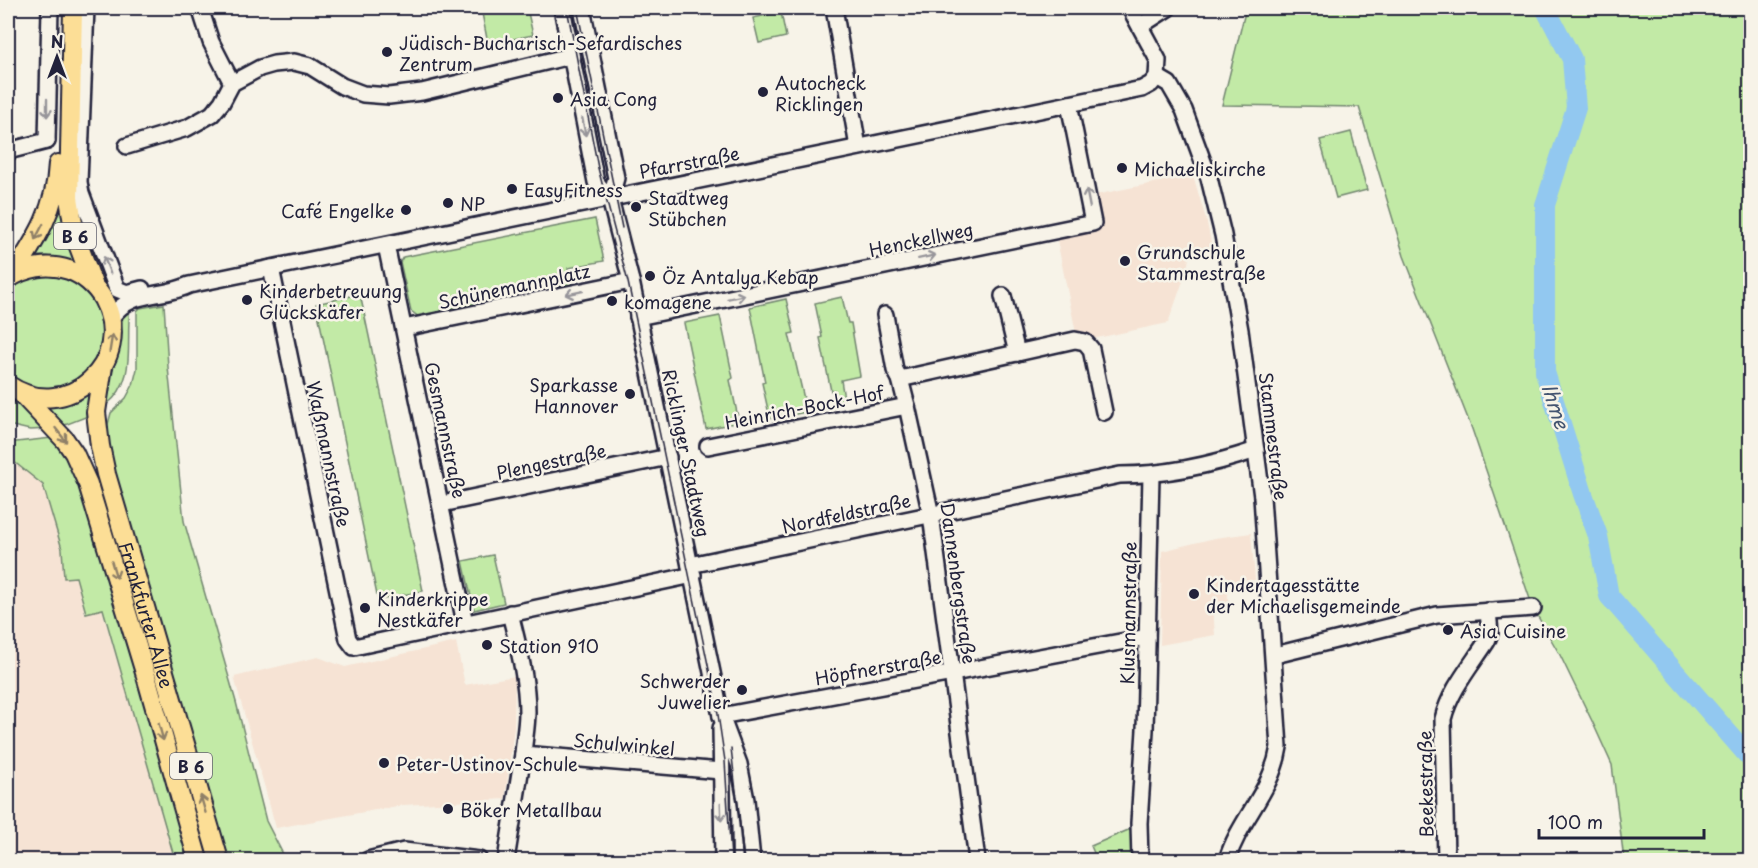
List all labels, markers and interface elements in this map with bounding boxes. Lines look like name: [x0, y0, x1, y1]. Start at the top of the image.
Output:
north arrow: [27, 27, 87, 87]
text: N: [51, 29, 63, 53]
place label: Jüdisch-Bucharisch-Sefardisches Zentrum: [399, 29, 682, 77]
marker: Jüdisch-Bucharisch-Sefardisches Zentrum: [380, 45, 394, 59]
place label: Autocheck Ricklingen: [775, 69, 866, 117]
place label: Asia Cong: [570, 85, 658, 112]
marker: Autocheck Ricklingen: [756, 85, 770, 99]
marker: Asia Cong: [551, 91, 565, 105]
one-way arrow: [41, 97, 53, 117]
one-way arrow: [579, 117, 591, 136]
street label: Pfarrstraße: [636, 139, 742, 185]
place label: Michaeliskirche: [1134, 155, 1266, 182]
marker: Michaeliskirche: [1115, 161, 1129, 175]
place label: EasyFitness: [524, 176, 623, 203]
marker: EasyFitness: [505, 182, 519, 196]
place label: Stadtweg Stübchen: [648, 184, 729, 232]
one-way arrow: [1082, 189, 1093, 208]
place label: NP: [460, 190, 485, 217]
marker: NP: [441, 196, 455, 210]
place label: Café Engelke: [281, 197, 394, 224]
marker: Stadtweg Stübchen: [629, 200, 643, 214]
marker: Café Engelke: [399, 203, 413, 217]
street label: Henckellweg: [866, 215, 976, 263]
one-way arrow: [33, 223, 45, 240]
road number: B 6: [54, 223, 96, 249]
place label: Grundschule Stammestraße: [1137, 238, 1266, 286]
one-way arrow: [917, 251, 936, 263]
marker: Grundschule Stammestraße: [1118, 254, 1132, 268]
one-way arrow: [101, 256, 112, 275]
street label: Schünemannplatz: [436, 257, 593, 315]
place label: Öz Antalya Kebap: [662, 263, 819, 290]
marker: Öz Antalya Kebap: [643, 269, 657, 283]
place label: Kinderbetreuung Glückskäfer: [259, 277, 402, 325]
one-way arrow: [564, 288, 583, 300]
place label: komagene: [624, 288, 712, 315]
one-way arrow: [726, 291, 745, 302]
marker: Kinderbetreuung Glückskäfer: [240, 293, 254, 307]
marker: komagene: [605, 294, 619, 308]
one-way arrow: [105, 333, 116, 353]
street label: Gesmannstraße: [418, 359, 474, 501]
street label: Ricklinger Stadtweg: [656, 366, 718, 540]
street label: Stammestraße: [1253, 370, 1295, 502]
place label: Sparkasse Hannover: [529, 371, 619, 419]
street label: Waßmannstraße: [300, 378, 358, 530]
street label: Heinrich-Bock-Hof: [722, 378, 888, 436]
water label: Ihme: [1535, 380, 1578, 434]
marker: Sparkasse Hannover: [623, 387, 637, 401]
one-way arrow: [55, 427, 68, 443]
street label: Plengestraße: [494, 436, 608, 486]
street label: Nordfeldstraße: [779, 486, 913, 540]
street label: Dannenbergstraße: [934, 500, 984, 666]
street label: Frankfurter Allee: [113, 538, 181, 691]
street label: Klusmannstraße: [1113, 541, 1143, 685]
one-way arrow: [109, 561, 120, 580]
place label: Kindertagesstätte der Michaelisgemeinde: [1206, 571, 1401, 619]
place label: Kinderkrippe Nestkäfer: [377, 585, 488, 633]
marker: Kindertagesstätte der Michaelisgemeinde: [1187, 587, 1201, 601]
marker: Kinderkrippe Nestkäfer: [358, 601, 372, 615]
place label: Asia Cuisine: [1460, 617, 1566, 644]
marker: Asia Cuisine: [1441, 623, 1455, 637]
place label: Station 910: [499, 632, 599, 659]
marker: Station 910: [480, 638, 494, 652]
street label: Höpfnerstraße: [813, 643, 943, 691]
place label: Schwerder Juwelier: [639, 667, 731, 715]
marker: Schwerder Juwelier: [735, 683, 749, 697]
one-way arrow: [156, 722, 168, 741]
street label: Schulwinkel: [572, 726, 676, 762]
street label: Beekestraße: [1411, 730, 1439, 838]
place label: Peter-Ustinov-Schule: [396, 750, 578, 777]
road number: B 6: [170, 753, 212, 779]
marker: Peter-Ustinov-Schule: [377, 756, 391, 770]
one-way arrow: [196, 795, 208, 814]
place label: Böker Metallbau: [460, 796, 602, 823]
one-way arrow: [715, 801, 727, 821]
marker: Böker Metallbau: [441, 802, 455, 816]
scale bar: [1539, 802, 1704, 840]
text: 100 m: [1548, 808, 1603, 835]

